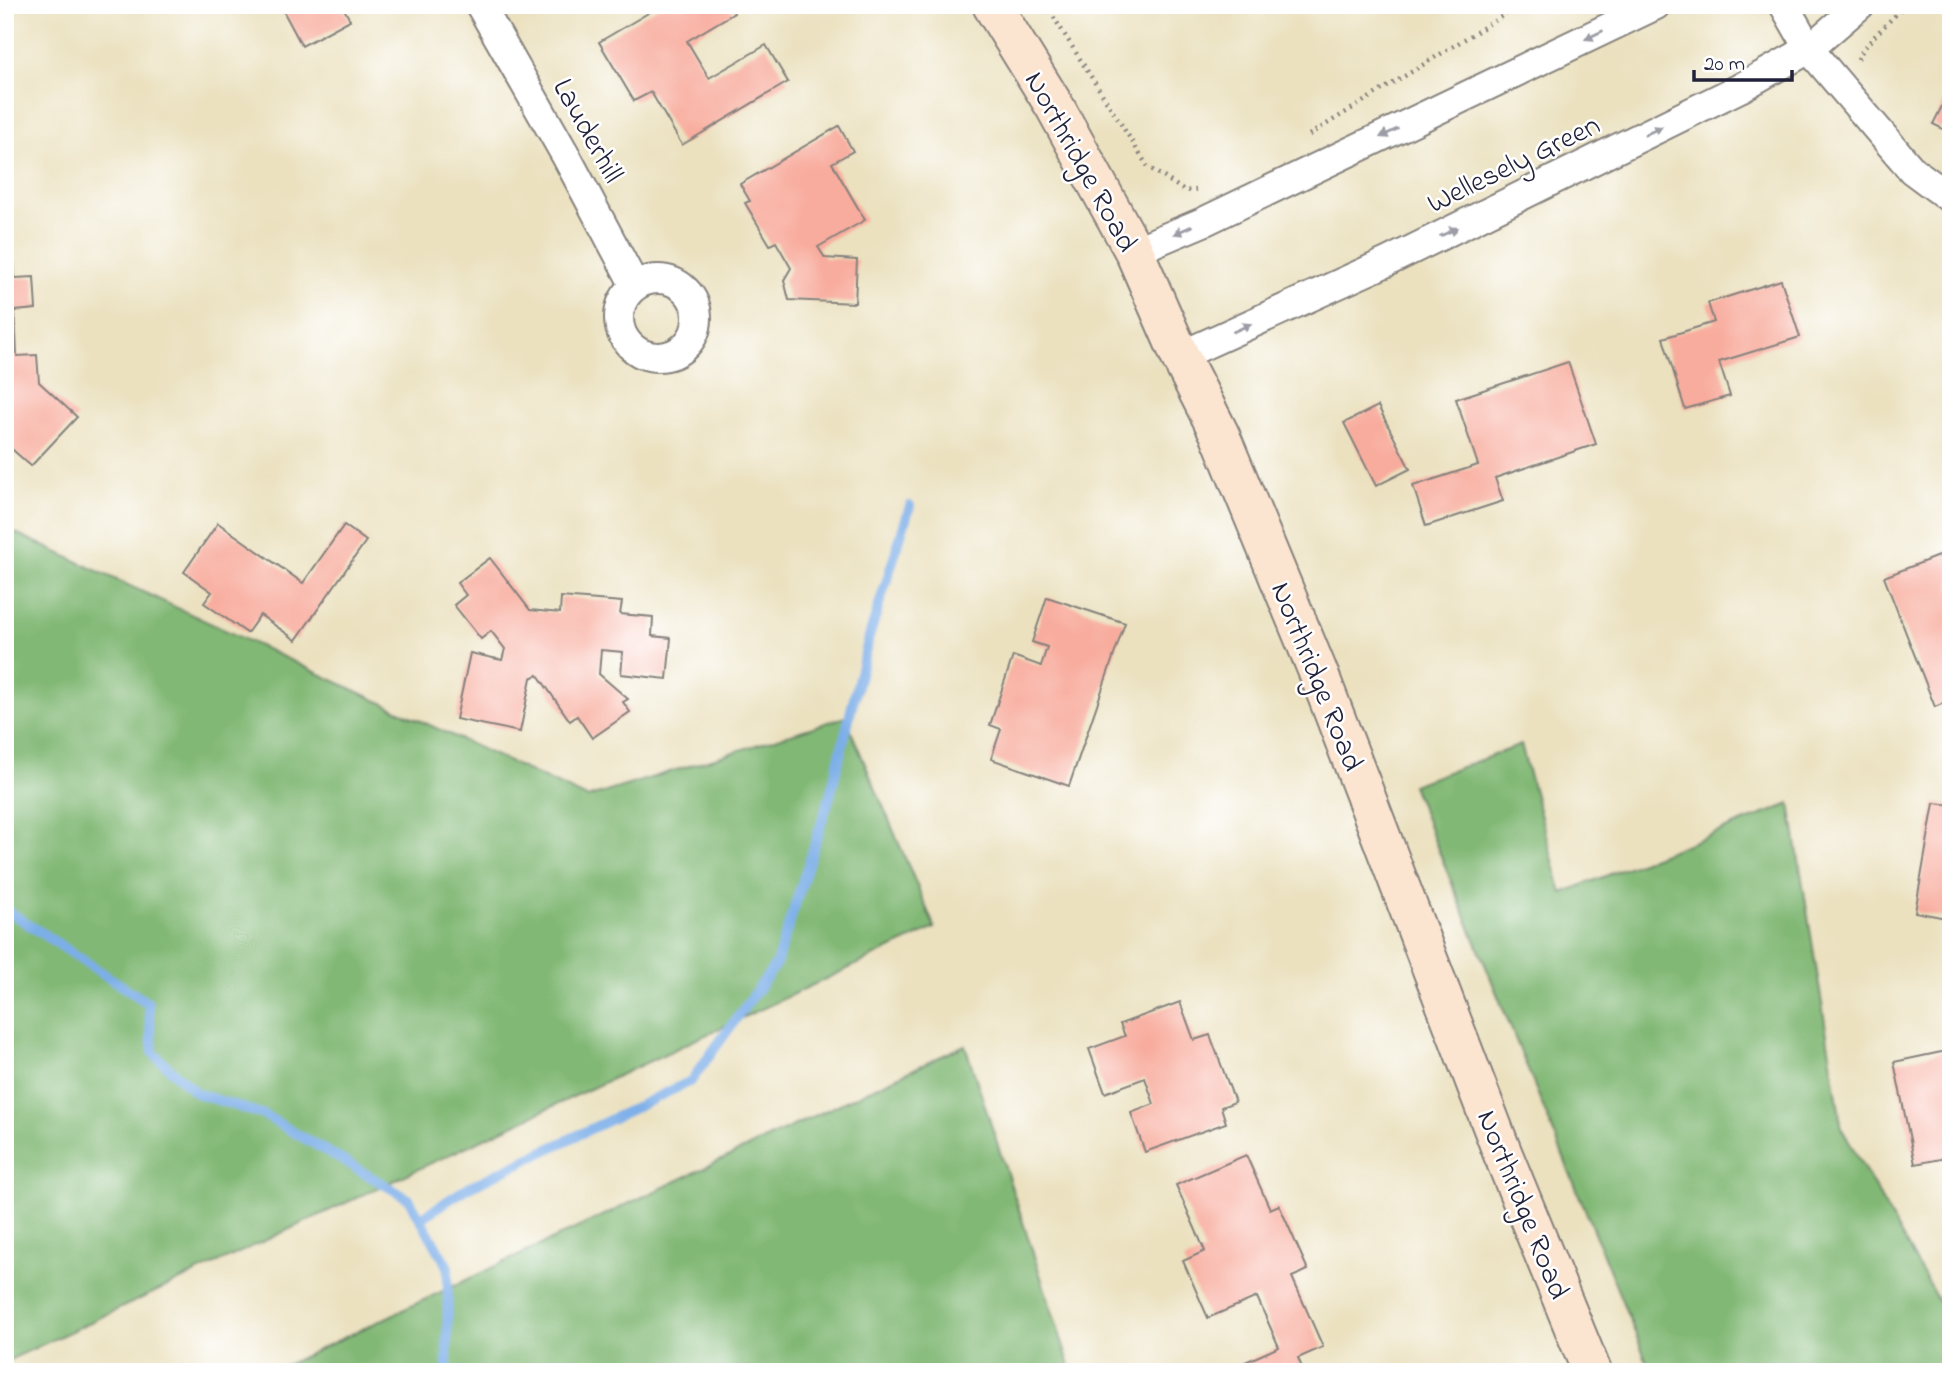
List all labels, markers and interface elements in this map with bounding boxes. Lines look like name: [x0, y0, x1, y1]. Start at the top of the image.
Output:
one-way arrow: [1584, 29, 1604, 40]
scale bar: [1694, 38, 1792, 82]
text: 20 m: [1704, 50, 1745, 80]
street label: Northridge Road: [1011, 64, 1147, 261]
street label: Lauderhill: [540, 71, 633, 192]
street label: Wellesely Green: [1420, 105, 1608, 227]
one-way arrow: [1643, 126, 1663, 137]
one-way arrow: [1379, 127, 1399, 138]
one-way arrow: [1173, 225, 1194, 236]
one-way arrow: [1439, 226, 1459, 238]
one-way arrow: [1232, 322, 1253, 333]
street label: Northridge Road: [1257, 576, 1373, 779]
street label: Northridge Road: [1463, 1104, 1579, 1307]

